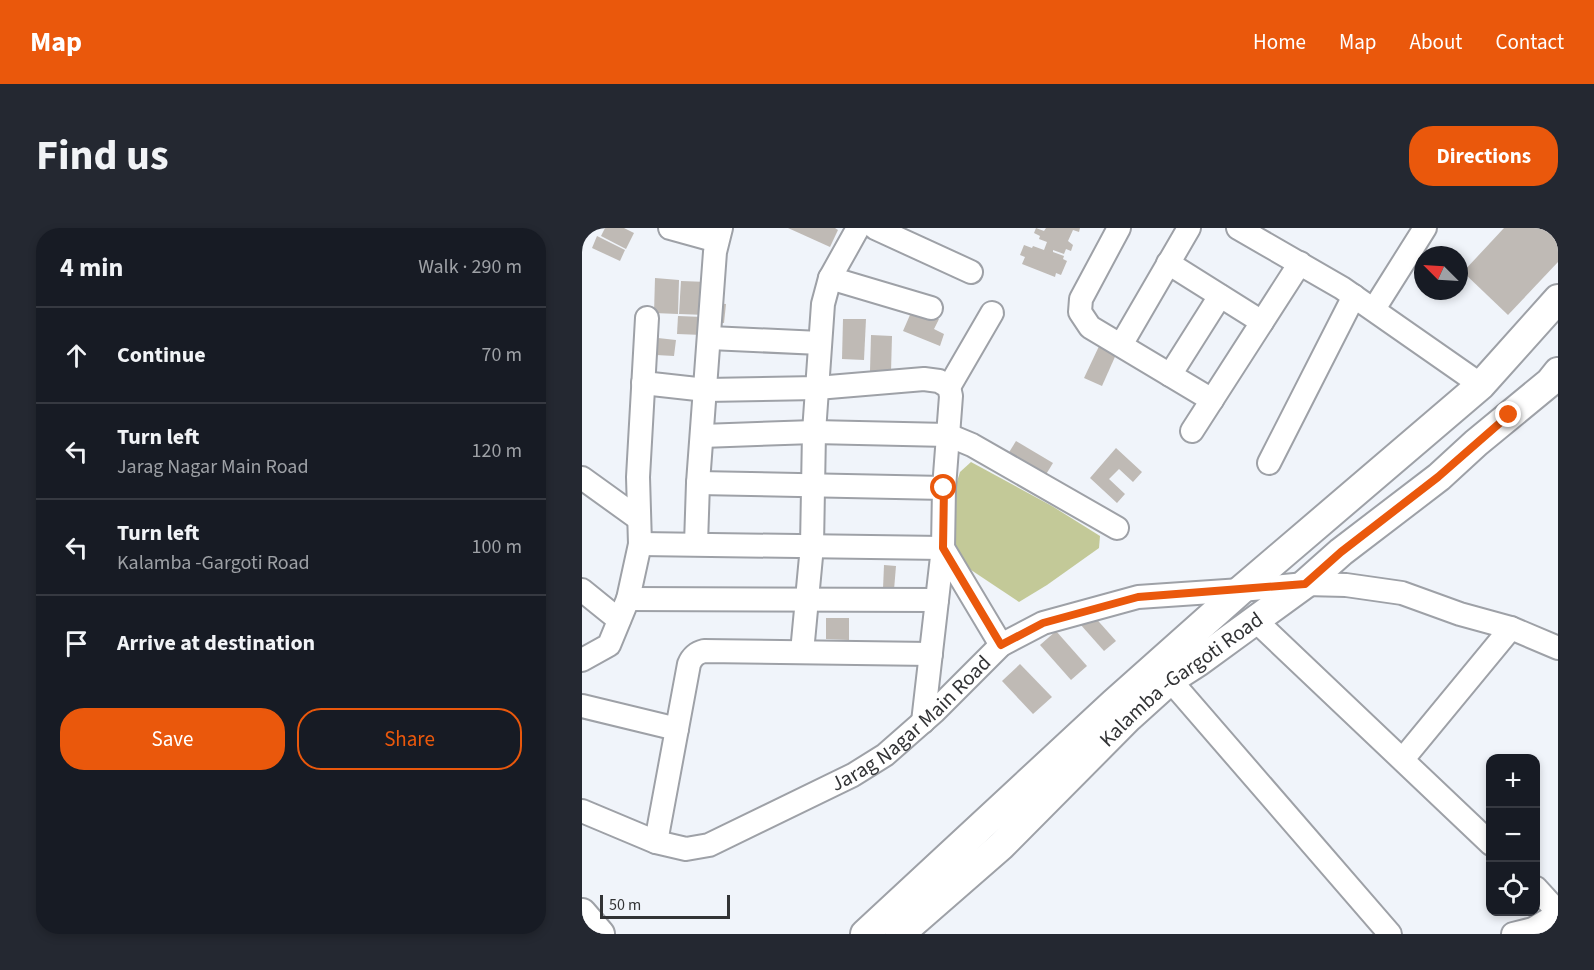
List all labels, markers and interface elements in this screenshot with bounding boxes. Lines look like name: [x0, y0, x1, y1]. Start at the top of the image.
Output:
text: Map: [30, 22, 82, 62]
text: Home: [1253, 27, 1306, 57]
text: Map: [1339, 27, 1377, 57]
text: About: [1410, 27, 1462, 57]
text: Contact: [1495, 27, 1564, 57]
text: Find us: [36, 126, 169, 186]
button: Directions: [1409, 126, 1558, 186]
north arrow: [1414, 246, 1468, 300]
text: 4 min: [60, 249, 123, 286]
text: Walk · 290 m: [418, 253, 522, 281]
icon: ahead: [60, 339, 93, 372]
text: Continue: [117, 339, 206, 371]
text: 70 m: [482, 341, 522, 369]
route end: [1495, 401, 1521, 427]
text: Turn left: [117, 421, 199, 453]
icon: left: [60, 435, 93, 468]
text: 120 m: [472, 437, 522, 465]
text: Jarag Nagar Main Road: [117, 453, 309, 481]
route start: [930, 474, 956, 500]
text: Turn left: [117, 517, 199, 549]
icon: left: [60, 531, 93, 564]
text: 100 m: [472, 533, 522, 561]
text: Kalamba -Gargoti Road: [117, 549, 310, 577]
street label: Kalamba -Gargoti Road: [1092, 605, 1269, 754]
icon: arrive: [60, 627, 93, 660]
text: Arrive at destination: [117, 627, 315, 659]
street label: Jarag Nagar Main Road: [826, 648, 998, 799]
button: Save: [60, 708, 285, 770]
button: Share: [297, 708, 522, 770]
map controls: [1486, 754, 1540, 916]
button: +: [1486, 754, 1540, 808]
button: −: [1486, 808, 1540, 862]
button: locate: [1486, 862, 1540, 916]
scale bar: [600, 892, 730, 920]
text: 50 m: [609, 894, 641, 916]

